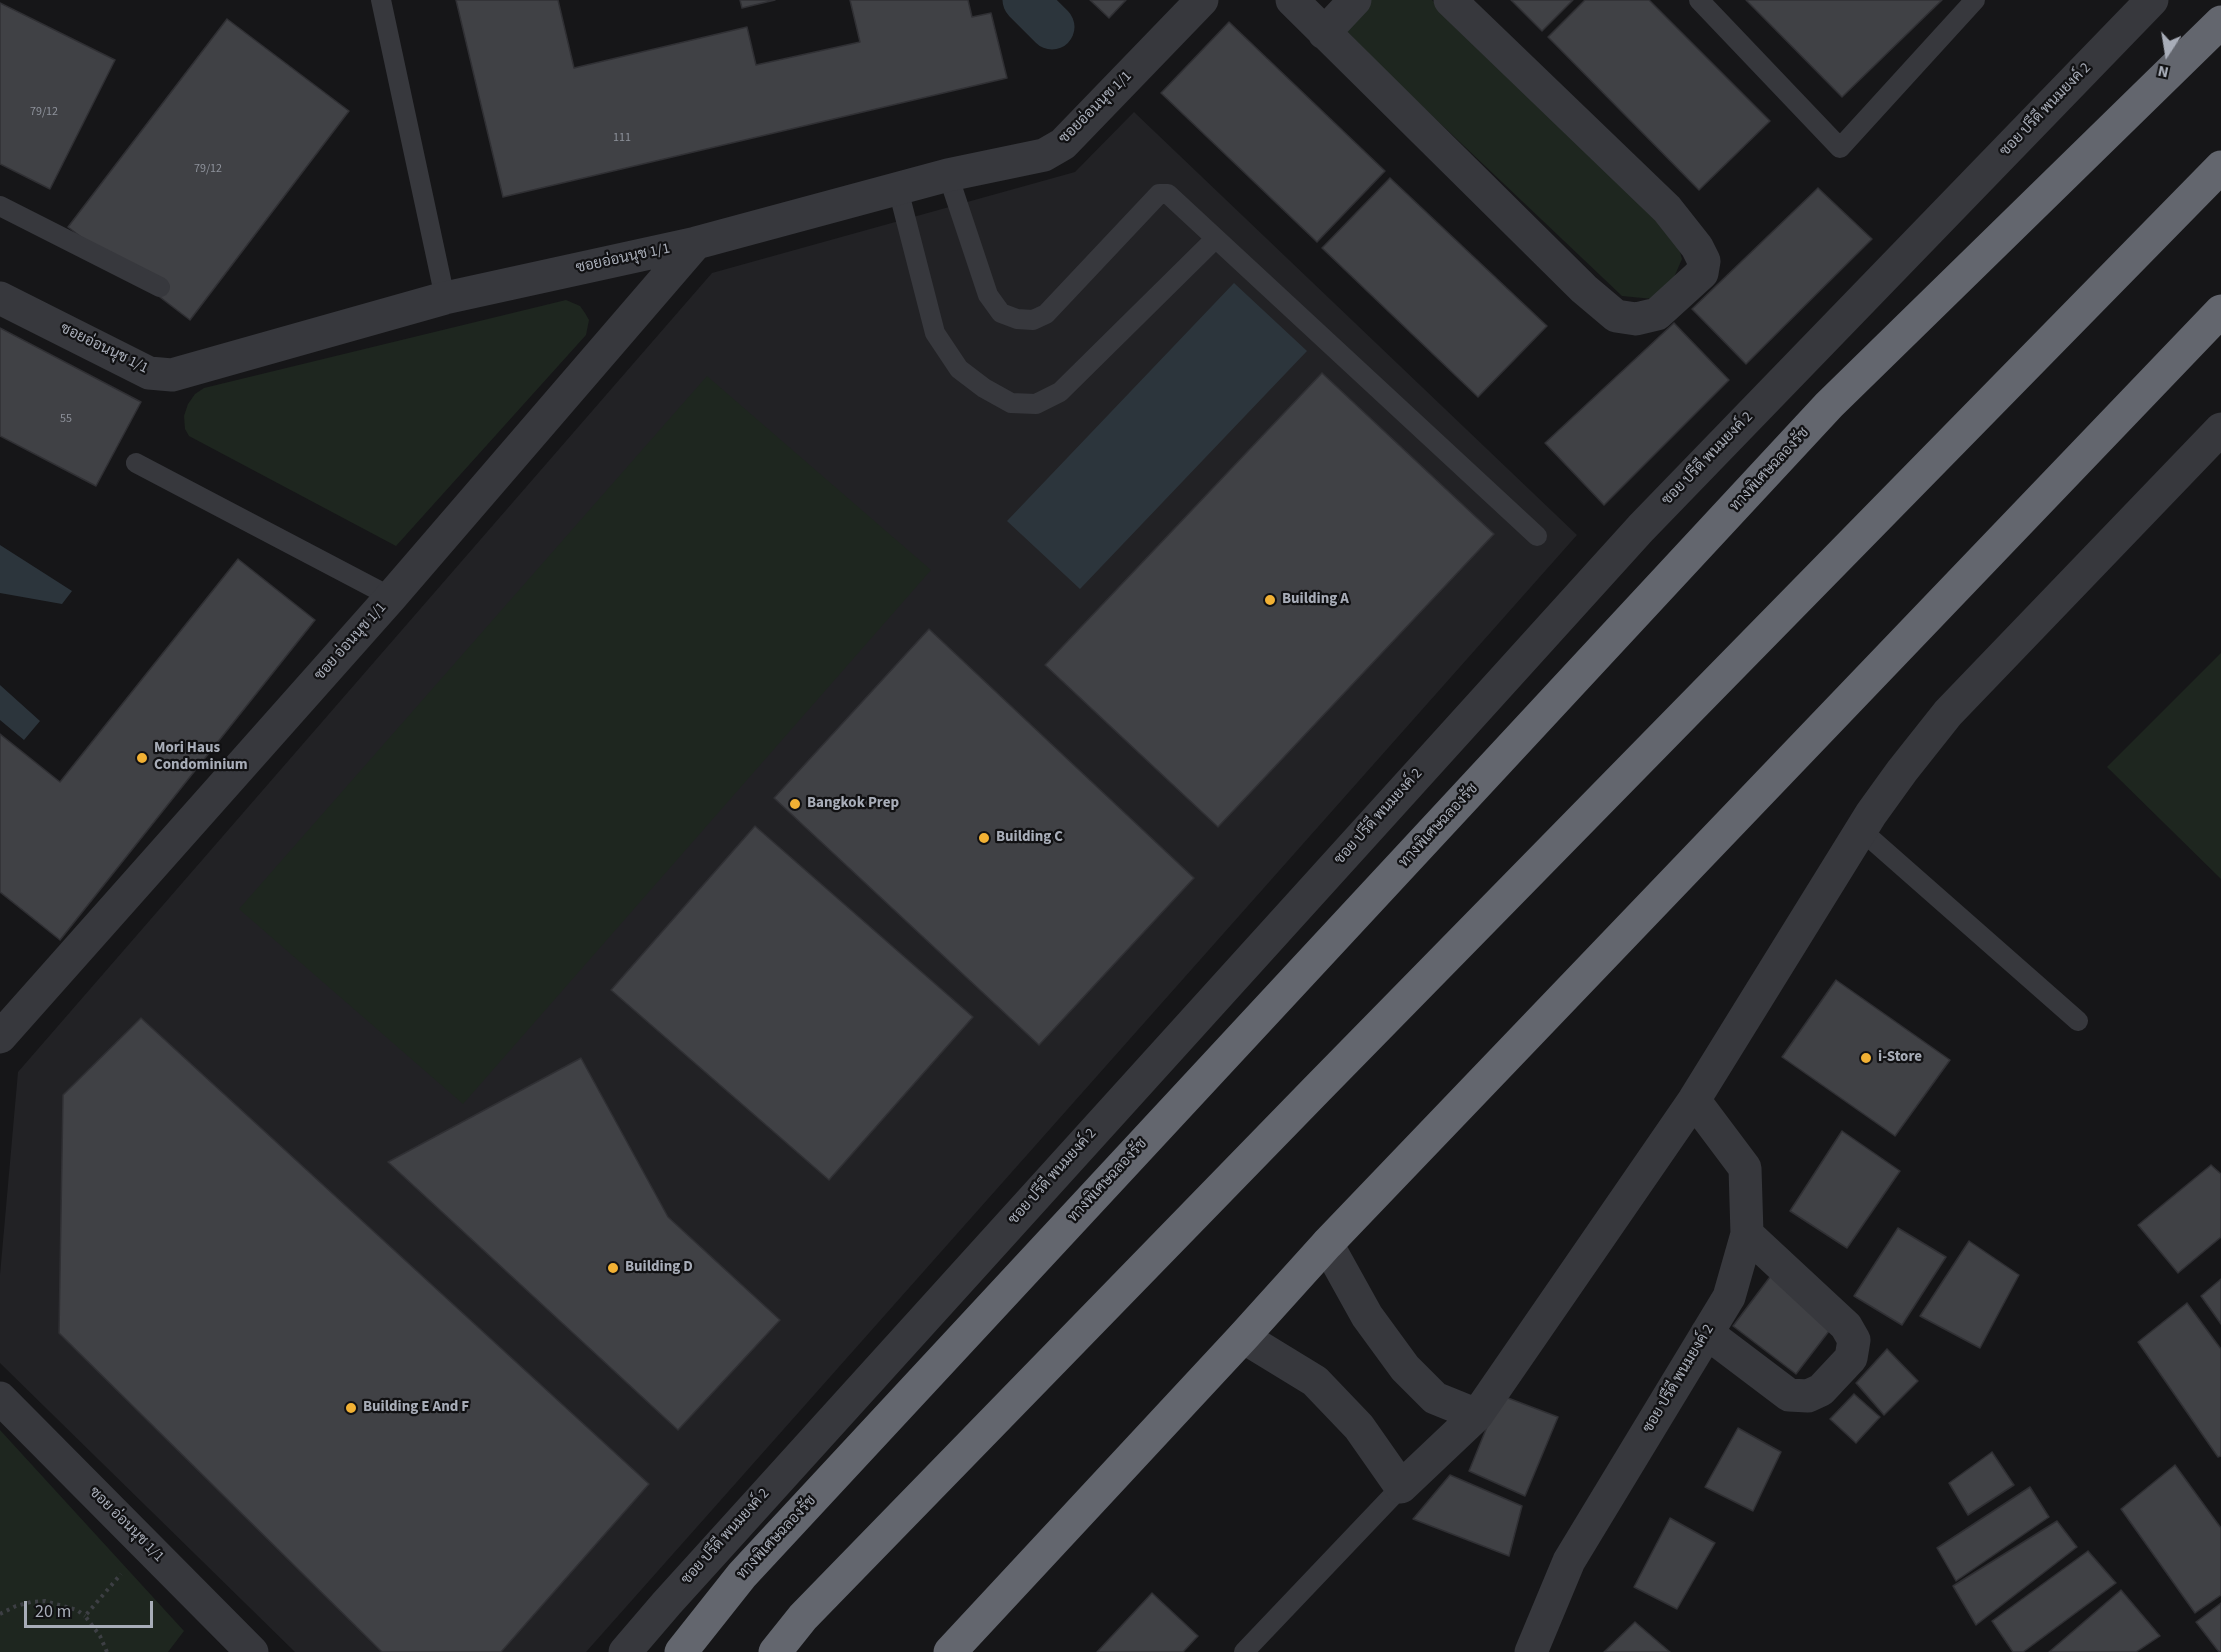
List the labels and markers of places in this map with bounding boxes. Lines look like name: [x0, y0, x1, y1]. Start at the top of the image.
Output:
place label: Building A: [1282, 591, 1349, 609]
marker: Building A: [1263, 593, 1277, 607]
place label: Mori Haus Condominium: [154, 740, 248, 775]
marker: Mori Haus Condominium: [135, 751, 149, 765]
place label: Bangkok Prep: [807, 795, 899, 813]
marker: Bangkok Prep: [788, 797, 802, 811]
place label: Building C: [996, 829, 1063, 847]
marker: Building C: [977, 831, 991, 845]
place label: i-Store: [1878, 1049, 1922, 1067]
marker: i-Store: [1859, 1051, 1873, 1065]
place label: Building D: [625, 1259, 693, 1277]
marker: Building D: [606, 1261, 620, 1275]
place label: Building E And F: [363, 1399, 469, 1417]
marker: Building E And F: [344, 1401, 358, 1415]

